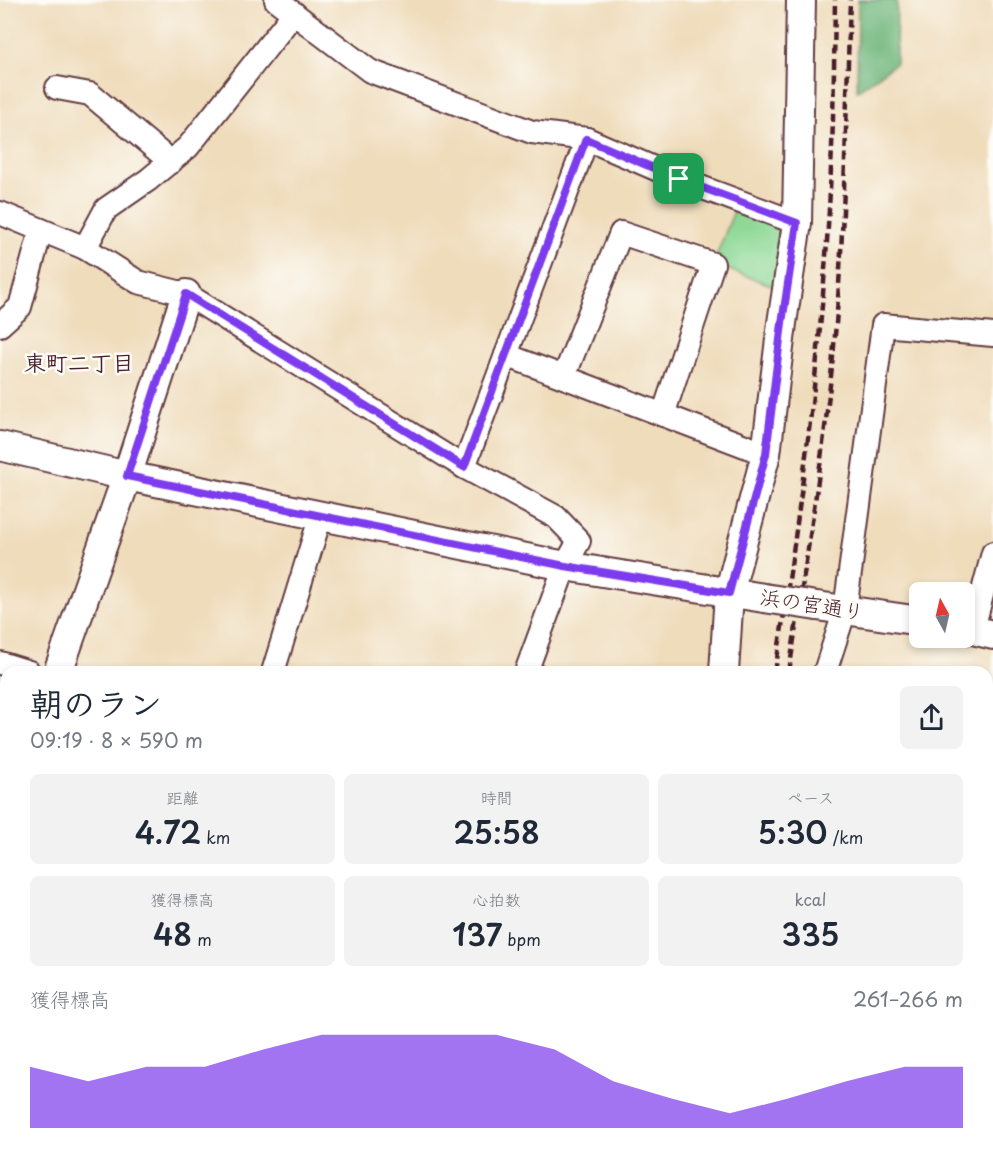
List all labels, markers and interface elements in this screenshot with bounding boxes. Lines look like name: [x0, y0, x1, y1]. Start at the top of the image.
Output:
pin: [653, 153, 704, 204]
icon: arrive: [662, 162, 695, 195]
district label: 東町二丁目: [24, 345, 134, 378]
street label: 浜の宮通り: [758, 579, 867, 627]
north arrow: [909, 582, 975, 648]
map controls: [909, 582, 975, 648]
text: 朝のラン: [30, 677, 162, 727]
button: share: [900, 686, 963, 749]
text: 09:19 · 8 × 590 m: [30, 725, 203, 755]
text: 距離: [166, 785, 199, 809]
text: 時間: [480, 785, 513, 809]
text: ペース: [787, 785, 834, 809]
text: 4.72: [135, 809, 201, 854]
text: 25:58: [453, 809, 540, 854]
text: 5:30: [758, 809, 827, 854]
text: km: [201, 825, 230, 849]
text: /km: [827, 825, 863, 849]
text: 獲得標高: [150, 887, 215, 911]
text: 心拍数: [472, 887, 521, 911]
text: kcal: [795, 887, 826, 911]
text: 48: [153, 911, 192, 956]
text: 137: [452, 911, 502, 956]
text: 335: [781, 911, 840, 956]
text: m: [192, 927, 212, 951]
text: bpm: [502, 927, 541, 951]
text: 獲得標高: [30, 984, 110, 1014]
text: 261–266 m: [853, 984, 963, 1014]

